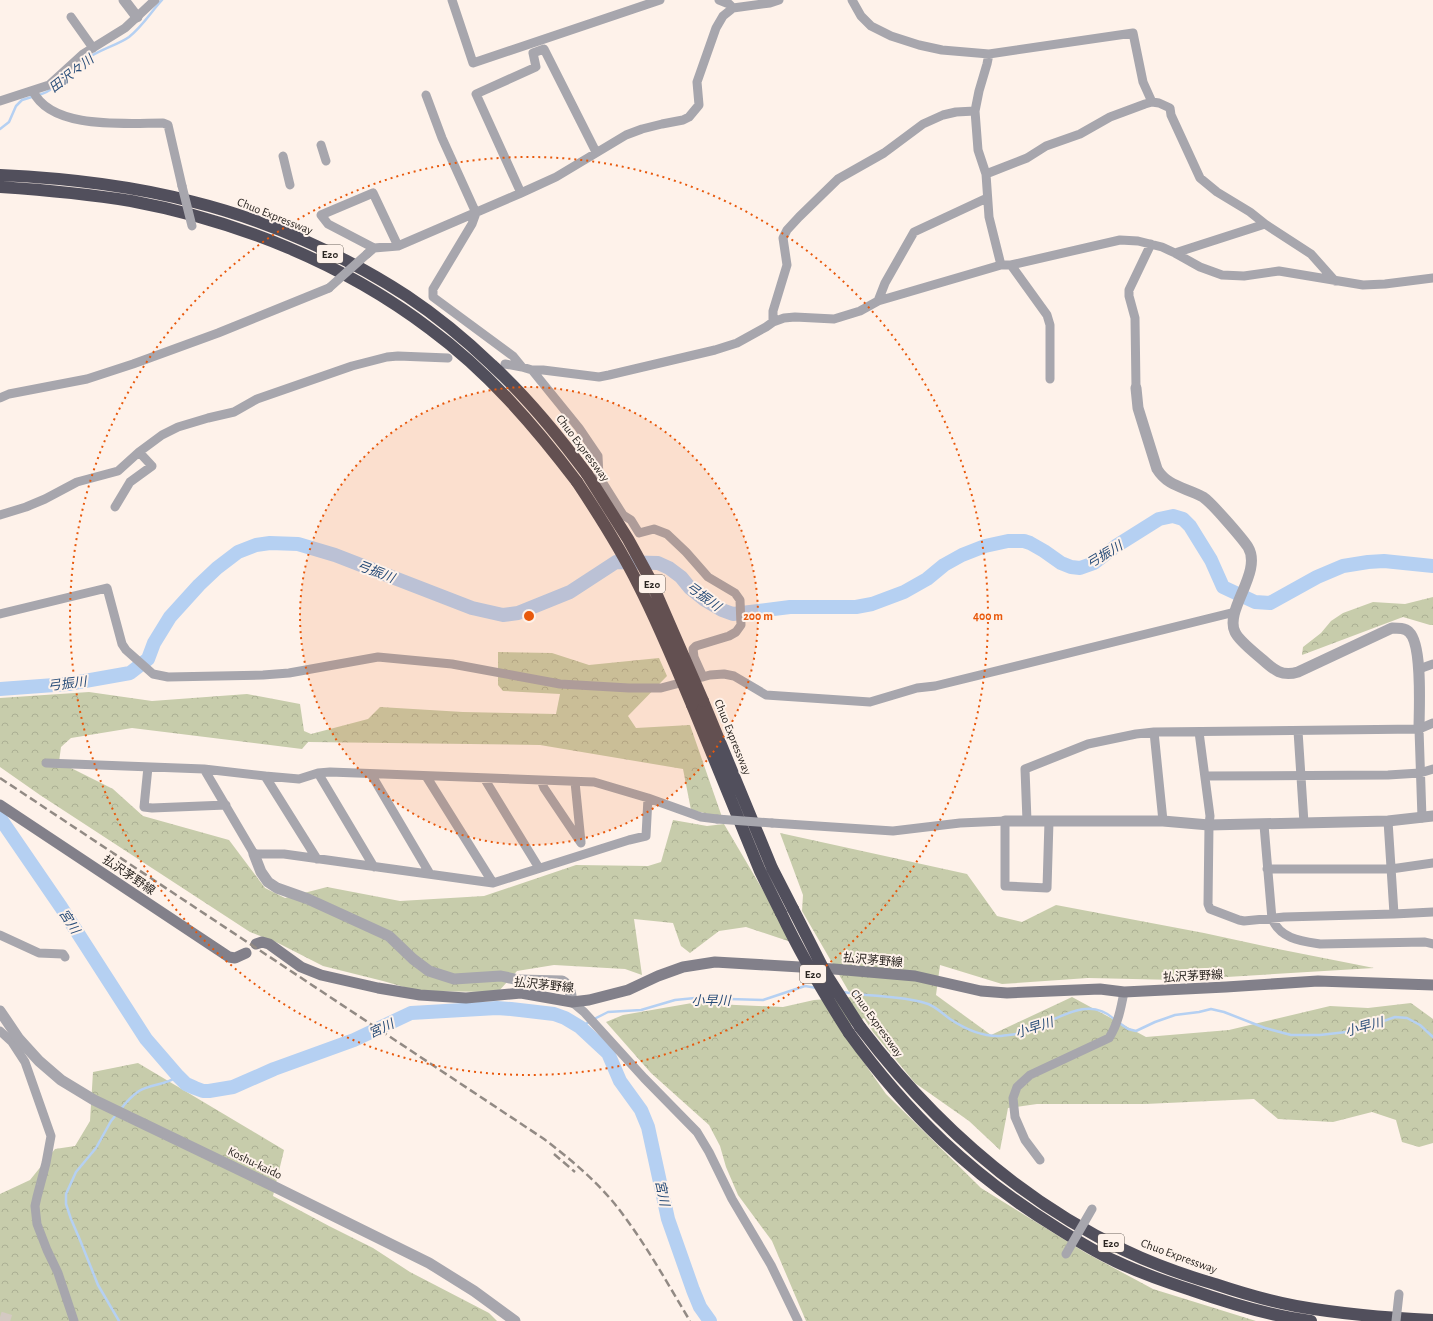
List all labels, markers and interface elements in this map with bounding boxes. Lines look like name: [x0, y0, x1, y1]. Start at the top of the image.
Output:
water label: 田沢々川: [47, 51, 98, 95]
street label: Chuo Expressway: [235, 195, 314, 238]
road number: E20: [317, 245, 343, 263]
street label: Chuo Expressway: [553, 412, 612, 484]
water label: 弓振川: [1084, 538, 1127, 571]
water label: 弓振川: [355, 558, 398, 586]
road number: E20: [639, 575, 665, 593]
water label: 弓振川: [684, 580, 725, 615]
centre of rings: [522, 609, 536, 623]
text: 200 m: [743, 610, 773, 622]
text: 400 m: [973, 610, 1003, 622]
water label: 弓振川: [47, 674, 89, 693]
street label: Chuo Expressway: [711, 698, 754, 777]
street label: 払沢茅野線: [101, 852, 158, 897]
water label: 宮川: [56, 907, 83, 938]
street label: 払沢茅野線: [843, 950, 904, 969]
road number: E20: [800, 965, 826, 983]
street label: 払沢茅野線: [1163, 967, 1223, 984]
street label: 払沢茅野線: [514, 975, 575, 994]
street label: Chuo Expressway: [848, 987, 905, 1060]
water label: 小早川: [691, 994, 732, 1008]
water label: 小早川: [1014, 1015, 1057, 1041]
water label: 小早川: [1344, 1015, 1387, 1039]
water label: 宮川: [367, 1016, 398, 1041]
street label: Koshu-kaido: [226, 1145, 284, 1181]
water label: 宮川: [652, 1179, 672, 1209]
road number: E20: [1098, 1234, 1124, 1252]
street label: Chuo Expressway: [1139, 1237, 1219, 1276]

